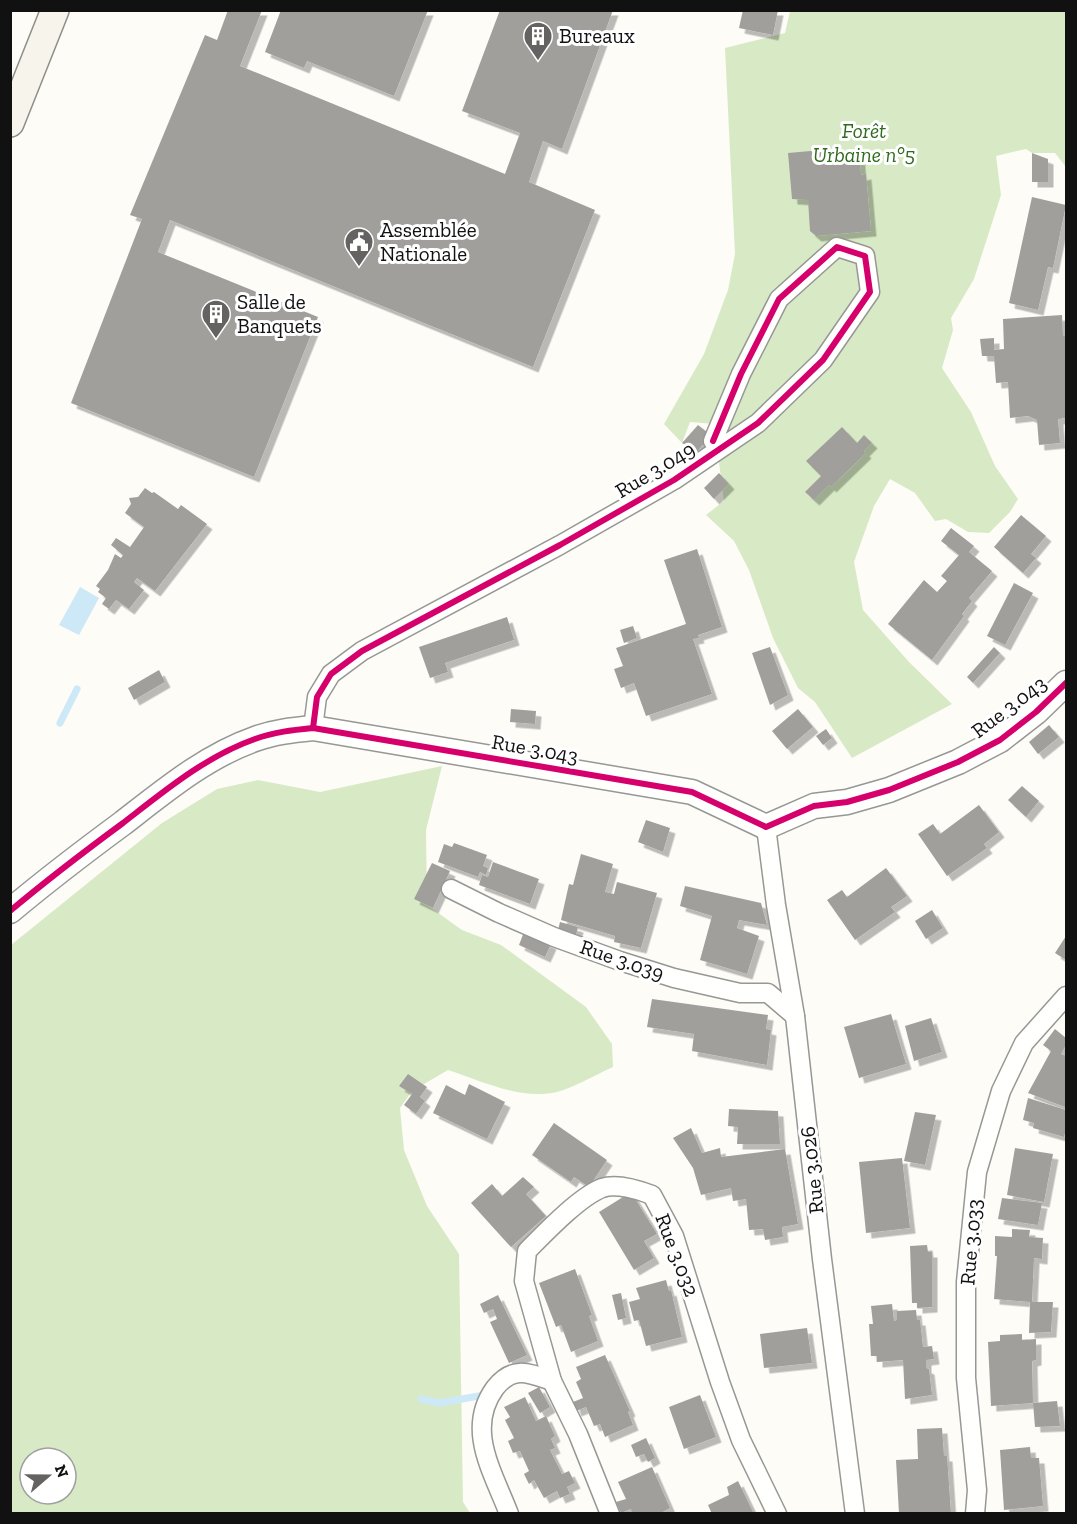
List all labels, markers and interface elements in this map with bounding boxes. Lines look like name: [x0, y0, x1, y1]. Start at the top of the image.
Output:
building icon: Bureaux: [522, 20, 554, 62]
place label: Bureaux: [559, 23, 635, 48]
park label: Forêt Urbaine n°5: [813, 118, 915, 167]
place label: Assemblée Nationale: [380, 217, 477, 266]
public building icon: Assemblée Nationale: [343, 226, 375, 268]
place label: Salle de Banquets: [237, 289, 322, 338]
building icon: Salle de Banquets: [200, 298, 232, 340]
street label: Rue 3.049: [610, 436, 699, 503]
street label: Rue 3.043: [966, 670, 1051, 743]
street label: Rue 3.043: [490, 729, 580, 768]
street label: Rue 3.039: [577, 933, 668, 986]
street label: Rue 3.026: [794, 1125, 829, 1215]
street label: Rue 3.033: [954, 1198, 987, 1286]
street label: Rue 3.032: [650, 1210, 705, 1300]
north arrow: [18, 1446, 78, 1506]
text: N: [51, 1462, 73, 1480]

